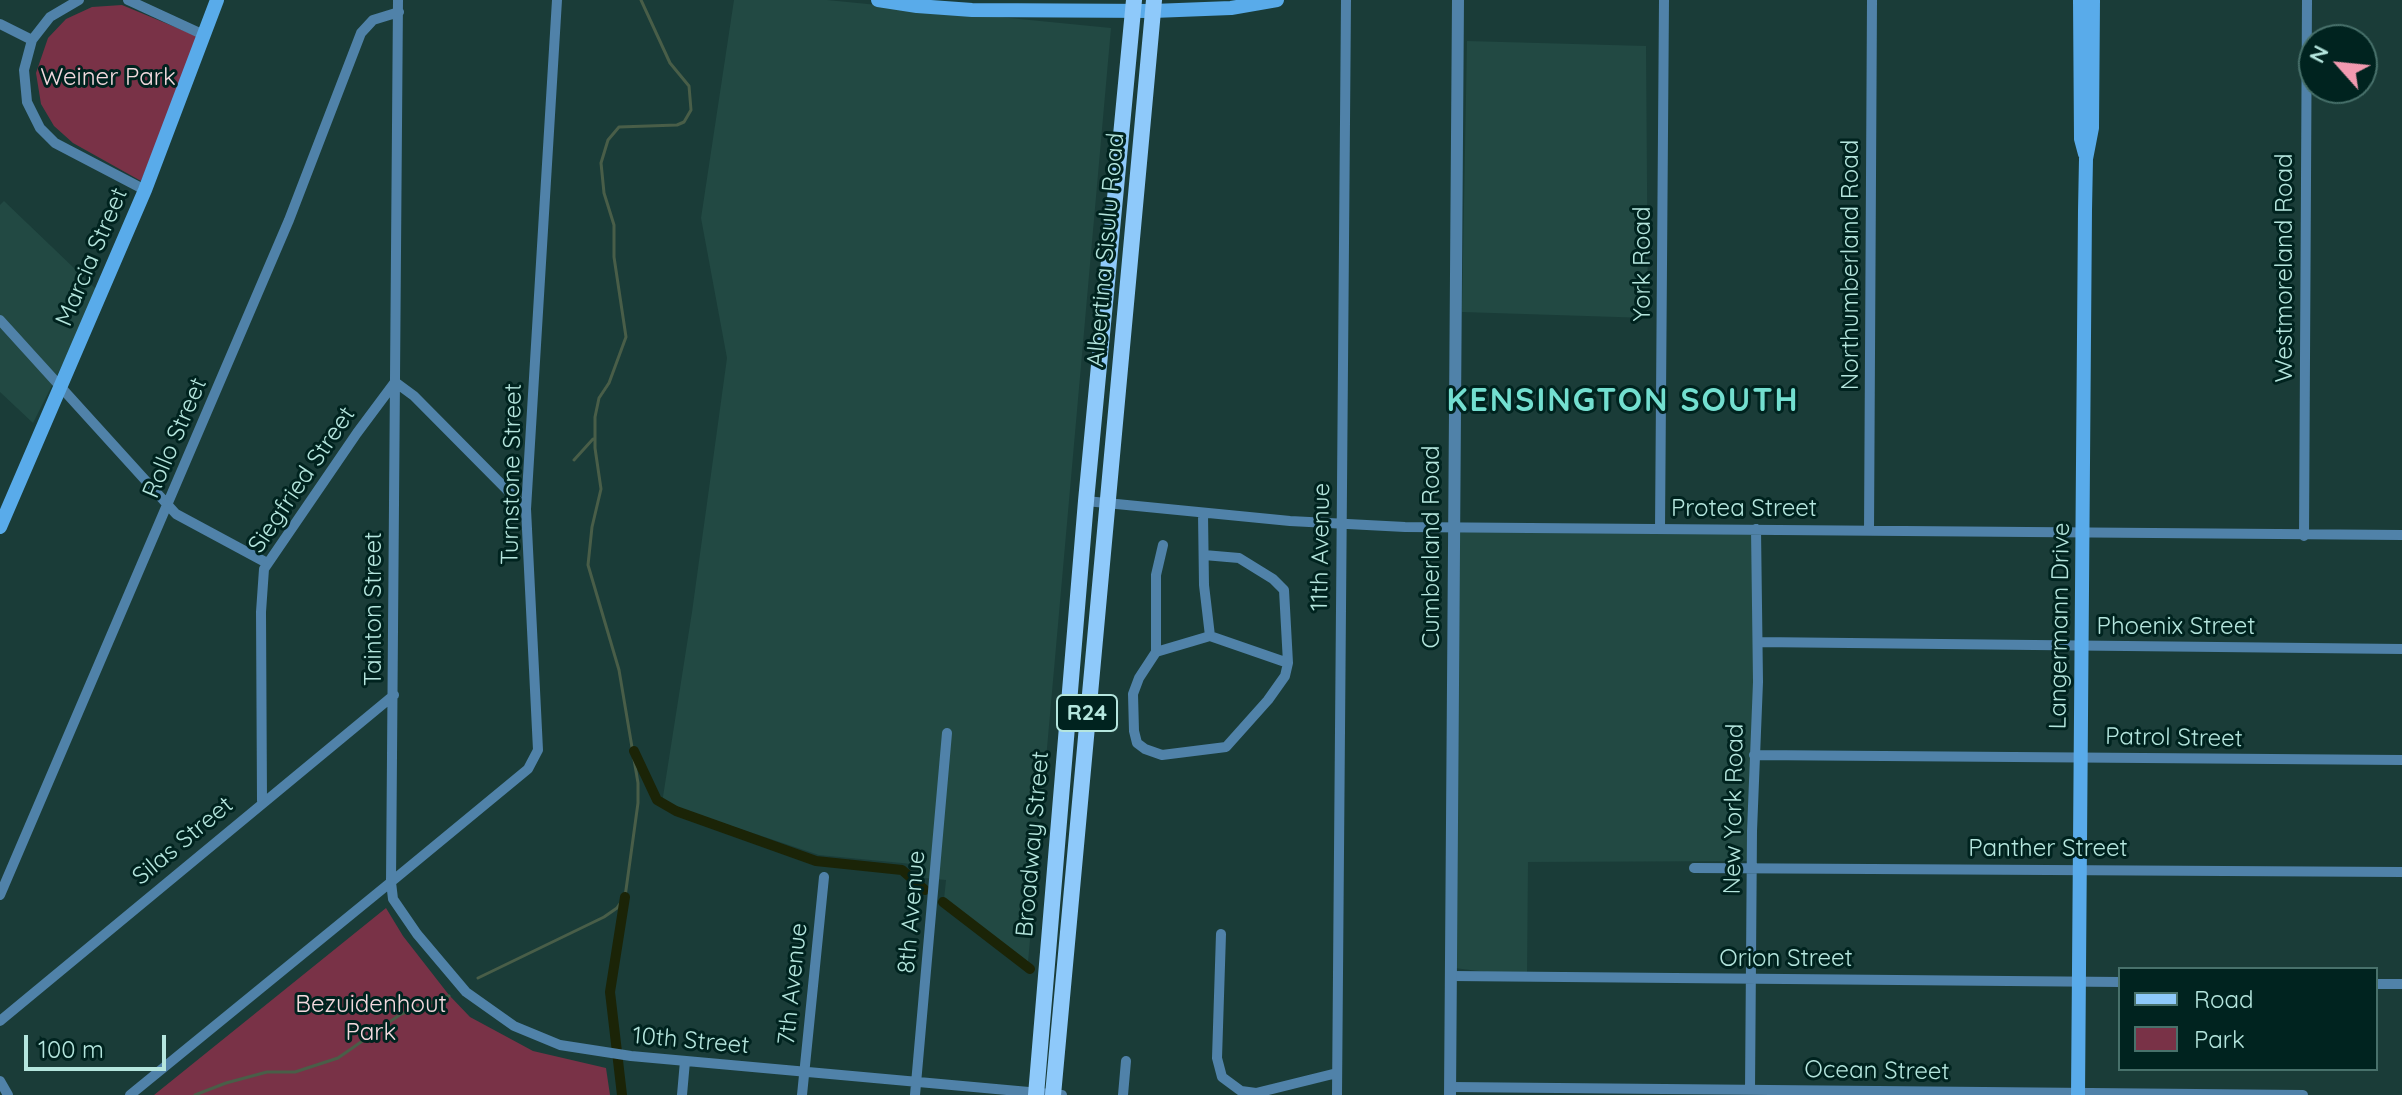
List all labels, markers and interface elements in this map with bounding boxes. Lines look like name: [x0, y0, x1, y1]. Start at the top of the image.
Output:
north arrow: [2298, 24, 2378, 104]
text: N: [2302, 40, 2335, 68]
park label: Weiner Park: [40, 64, 176, 92]
street label: Albertina Sisulu Road: [1081, 132, 1131, 368]
street label: Northumberland Road: [1837, 140, 1865, 390]
street label: Westmoreland Road: [2271, 153, 2299, 383]
street label: Marcia Street: [50, 184, 134, 330]
street label: York Road: [1629, 206, 1657, 322]
street label: Rollo Street: [137, 374, 213, 502]
district label: KENSINGTON SOUTH: [1447, 382, 1799, 420]
street label: Turnstone Street: [496, 383, 528, 565]
street label: Siegfried Street: [242, 401, 362, 559]
street label: Cumberland Road: [1418, 445, 1446, 649]
street label: 11th Avenue: [1305, 483, 1337, 611]
street label: Protea Street: [1671, 495, 1817, 523]
street label: Langermann Drive: [2044, 522, 2076, 730]
street label: Tainton Street: [360, 532, 388, 686]
street label: Phoenix Street: [2097, 613, 2255, 641]
road number: R24: [1057, 695, 1117, 731]
street label: Patrol Street: [2105, 722, 2243, 754]
street label: New York Road: [1718, 723, 1750, 895]
street label: Broadway Street: [1011, 750, 1055, 938]
street label: Silas Street: [127, 791, 239, 891]
street label: Panther Street: [1968, 835, 2128, 863]
street label: 8th Avenue: [892, 849, 932, 975]
street label: 7th Avenue: [772, 921, 814, 1047]
street label: Orion Street: [1719, 945, 1853, 973]
legend: [2118, 967, 2378, 1071]
text: Road: [2194, 984, 2254, 1014]
park label: Bezuidenhout Park: [295, 991, 447, 1047]
scale bar: [28, 1019, 170, 1069]
street label: 10th Street: [631, 1022, 751, 1060]
text: Park: [2194, 1024, 2245, 1054]
text: 100 m: [38, 1034, 104, 1064]
street label: Ocean Street: [1804, 1055, 1950, 1087]

